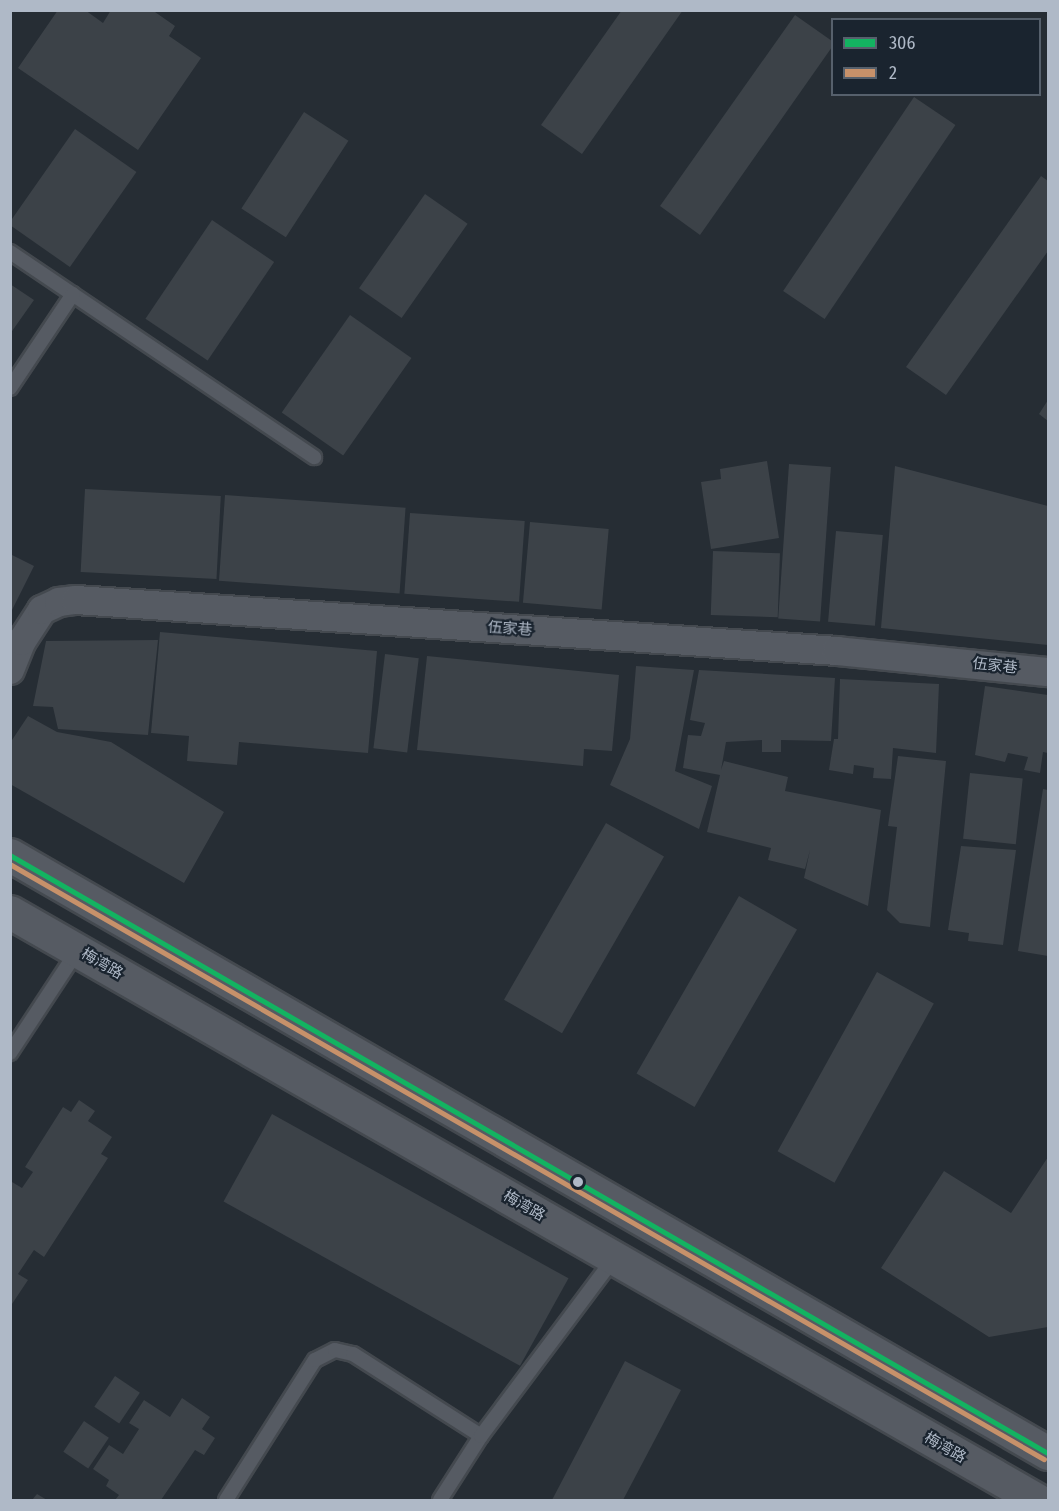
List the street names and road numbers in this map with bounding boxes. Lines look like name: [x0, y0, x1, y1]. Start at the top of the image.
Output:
street label: 伍家巷: [487, 618, 533, 640]
street label: 伍家巷: [972, 655, 1018, 677]
street label: 梅湾路: [78, 945, 126, 983]
street label: 梅湾路: [500, 1187, 548, 1225]
street label: 梅湾路: [921, 1429, 969, 1467]

